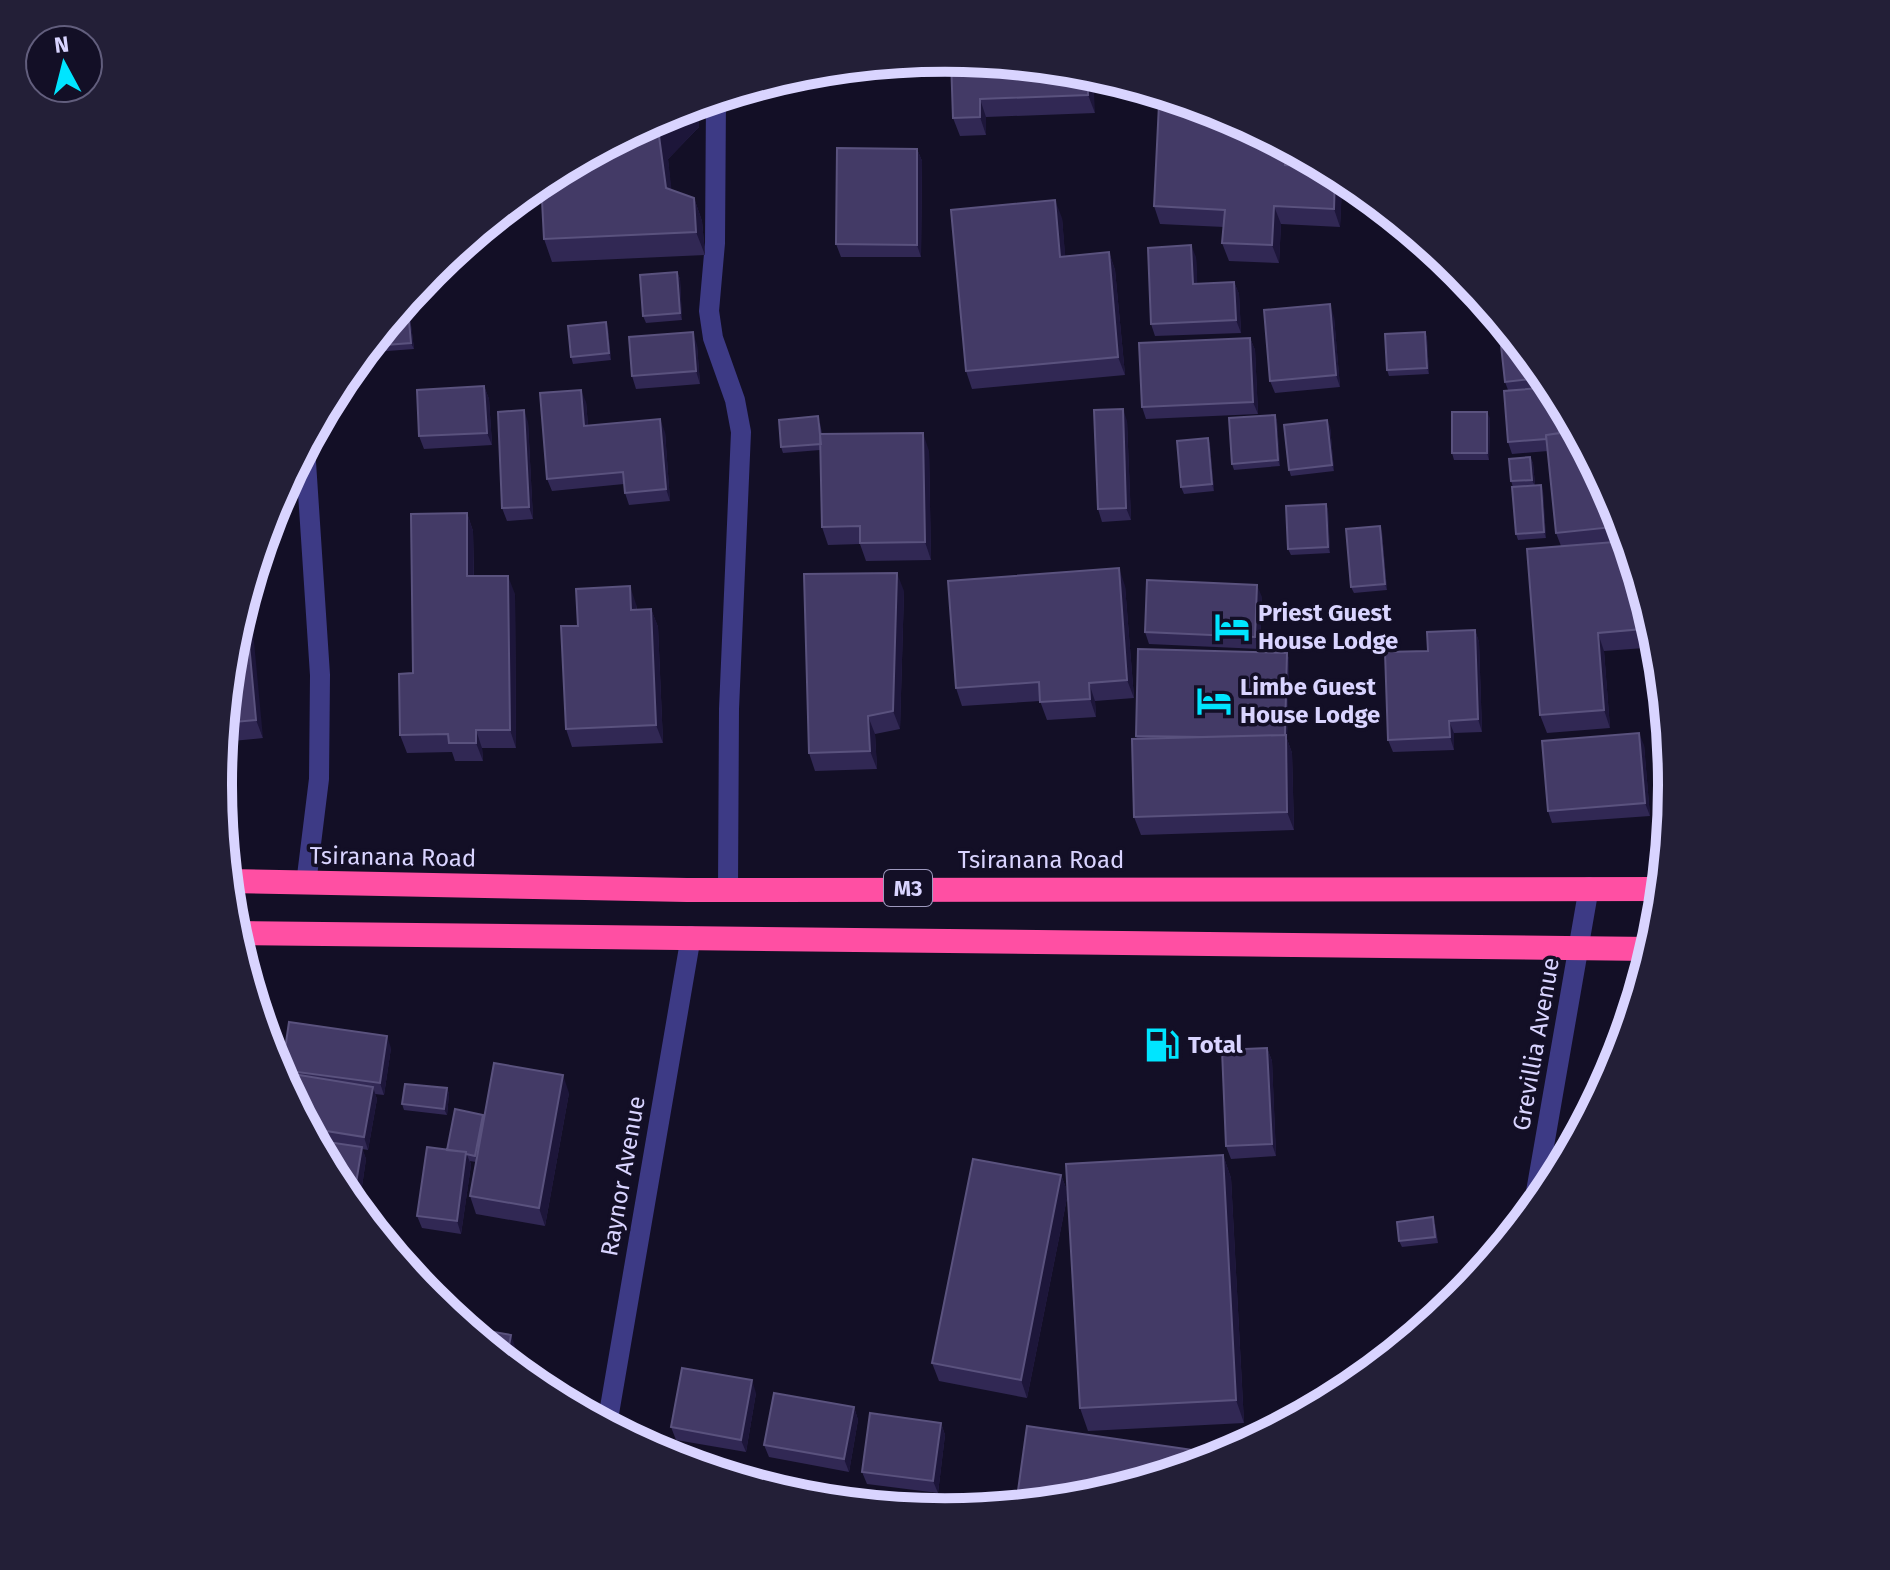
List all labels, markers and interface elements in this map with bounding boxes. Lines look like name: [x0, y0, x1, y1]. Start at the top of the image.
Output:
north arrow: [24, 24, 104, 104]
text: N: [53, 30, 71, 59]
place label: Priest Guest House Lodge: [1258, 599, 1398, 655]
hotel icon: Priest Guest House Lodge: [1213, 608, 1251, 646]
place label: Limbe Guest House Lodge: [1240, 673, 1380, 729]
hotel icon: Limbe Guest House Lodge: [1195, 682, 1233, 720]
street label: Tsiranana Road: [309, 842, 477, 872]
street label: Tsiranana Road: [958, 846, 1124, 874]
road number: M3: [884, 870, 932, 906]
street label: Grevillia Avenue: [1507, 955, 1565, 1133]
fuel station icon: Total: [1143, 1026, 1181, 1064]
place label: Total: [1188, 1031, 1244, 1059]
street label: Raynor Avenue: [595, 1094, 651, 1258]

